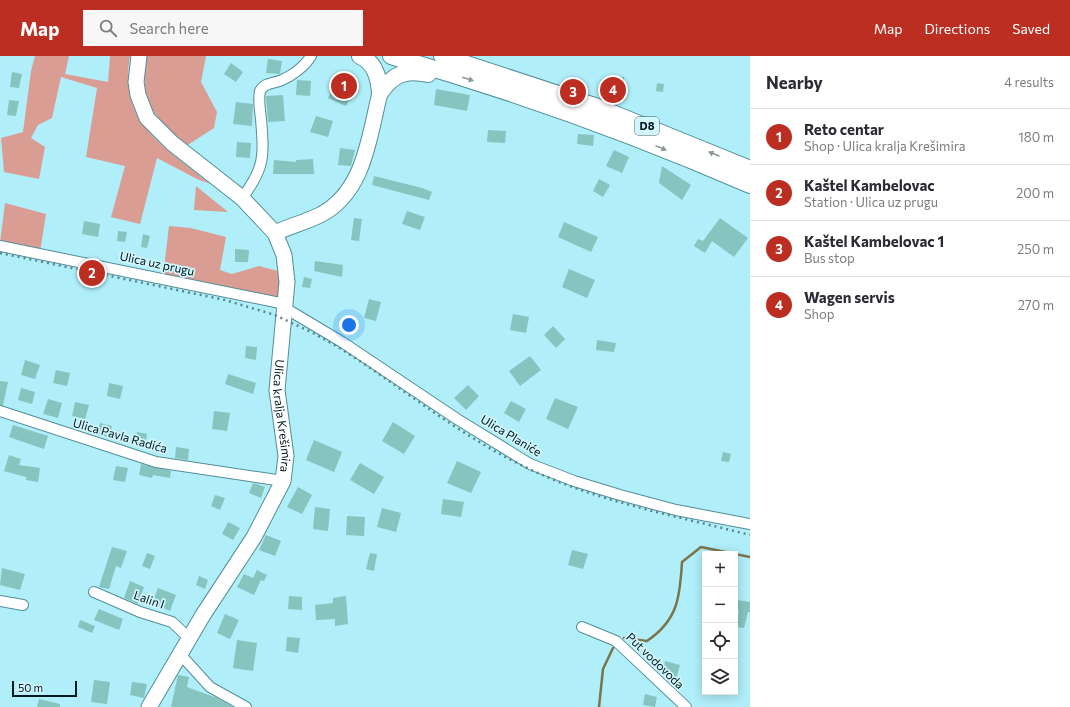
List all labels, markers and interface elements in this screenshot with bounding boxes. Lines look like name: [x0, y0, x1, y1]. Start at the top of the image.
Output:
search box: [83, 10, 363, 46]
text: Map: [20, 17, 59, 40]
icon: search: [97, 17, 119, 39]
text: Search here: [129, 19, 209, 37]
text: Map: [874, 20, 903, 37]
text: Directions: [925, 20, 990, 37]
text: Saved: [1012, 20, 1050, 37]
pin: 1: [331, 71, 357, 101]
text: Nearby: [766, 72, 823, 93]
text: 4 results: [1004, 74, 1054, 90]
pin: 4: [600, 75, 626, 105]
one-way arrow: [463, 76, 475, 82]
pin: 3: [560, 77, 586, 107]
road number: D8: [635, 117, 659, 135]
text: Reto centar: [804, 120, 884, 138]
text: 1: [776, 129, 782, 145]
text: 180 m: [1018, 129, 1054, 145]
text: Shop · Ulica kralja Krešimira: [804, 138, 966, 154]
one-way arrow: [655, 146, 667, 152]
one-way arrow: [708, 150, 720, 157]
text: Kaštel Kambelovac: [804, 176, 935, 194]
text: 2: [775, 185, 783, 201]
text: 200 m: [1016, 185, 1054, 201]
text: Station · Ulica uz prugu: [804, 194, 938, 210]
text: Kaštel Kambelovac 1: [804, 232, 944, 250]
text: 3: [775, 241, 783, 257]
text: 250 m: [1017, 241, 1054, 257]
street label: Ulica uz prugu: [118, 248, 196, 278]
text: Bus stop: [804, 250, 855, 266]
pin: 2: [79, 258, 105, 288]
text: Wagen servis: [804, 288, 895, 306]
text: 4: [775, 297, 783, 313]
text: 270 m: [1018, 297, 1054, 313]
text: Shop: [804, 306, 835, 322]
your location: [339, 315, 359, 335]
street label: Ulica kralja Krešimira: [271, 359, 294, 473]
street label: Ulica Planiće: [479, 412, 544, 459]
street label: Ulica Pavla Radića: [72, 415, 169, 455]
map controls: [702, 551, 738, 695]
button: +: [702, 551, 738, 587]
street label: Lalin I: [132, 587, 167, 611]
button: −: [702, 587, 738, 623]
button: locate: [702, 623, 738, 659]
street label: Put vodovoda: [624, 629, 687, 691]
button: layers: [702, 659, 738, 695]
scale bar: [12, 679, 77, 698]
text: 50 m: [18, 681, 43, 694]

